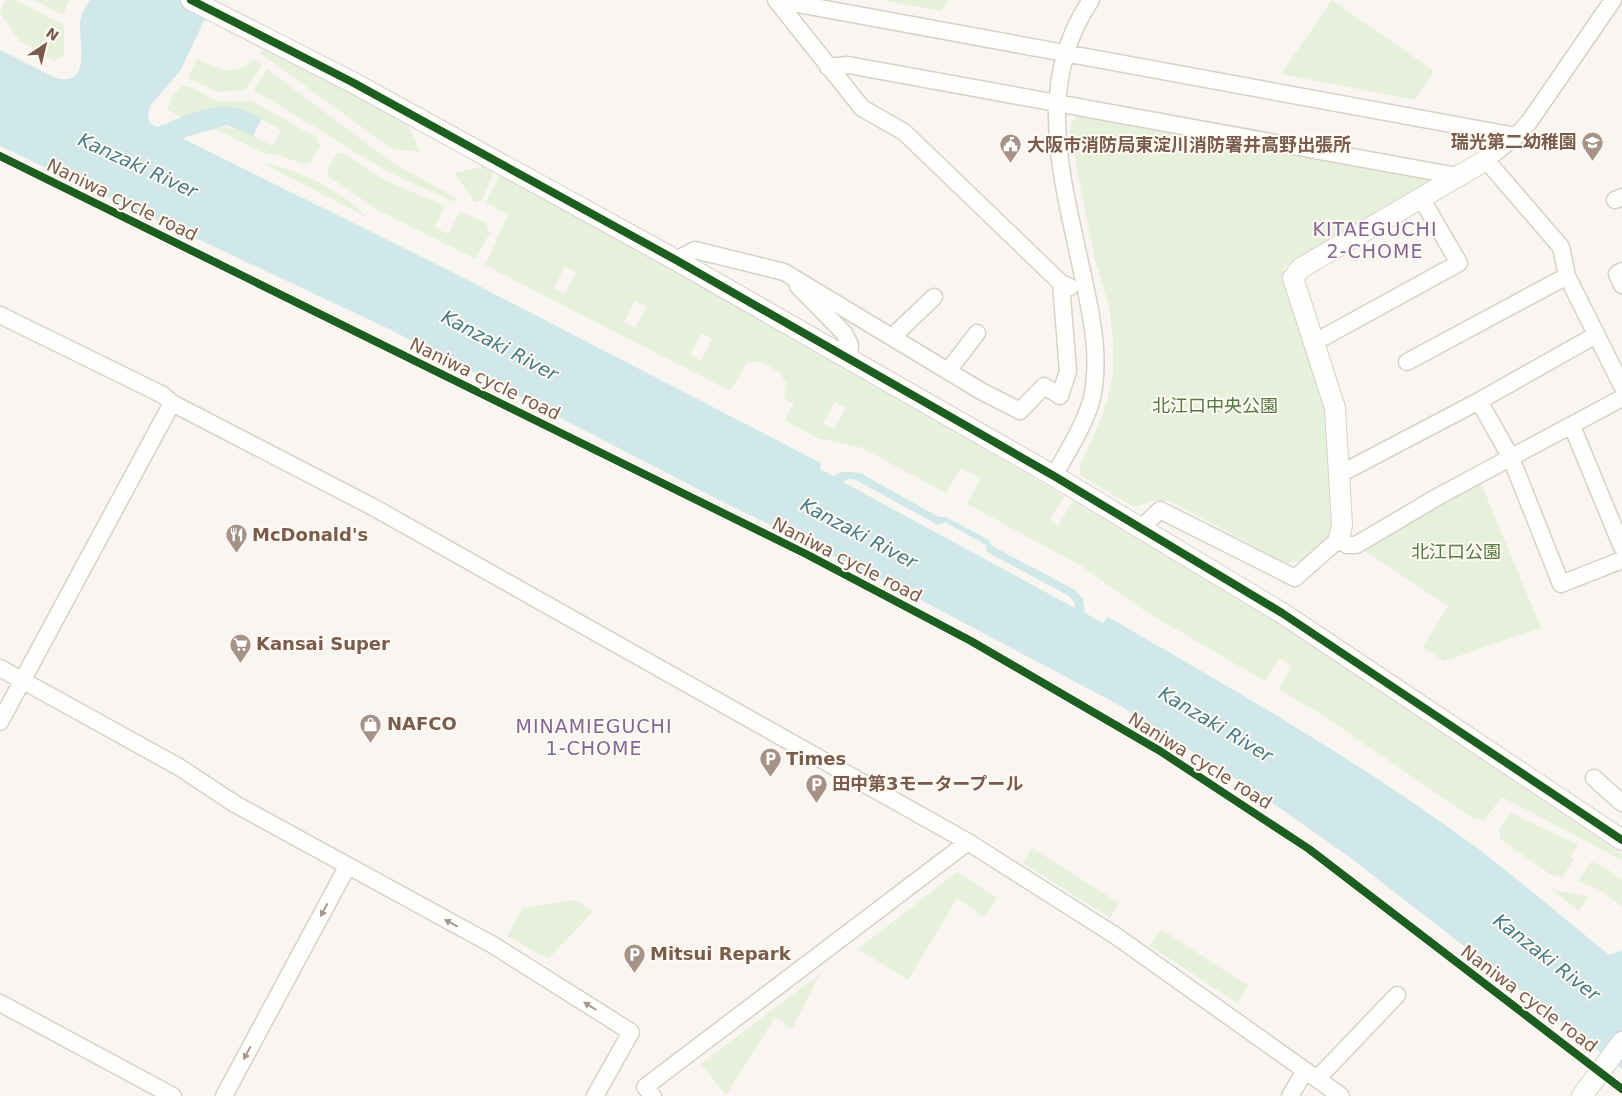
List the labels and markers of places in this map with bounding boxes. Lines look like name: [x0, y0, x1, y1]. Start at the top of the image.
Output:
school or university icon: 瑞光第二幼稚園: [1581, 130, 1605, 161]
place label: 瑞光第二幼稚園: [1451, 131, 1577, 152]
public building icon: 大阪市消防局東淀川消防署井高野出張所: [999, 133, 1023, 164]
place label: 大阪市消防局東淀川消防署井高野出張所: [1027, 134, 1351, 155]
restaurant icon: McDonald's: [224, 523, 248, 554]
place label: McDonald's: [252, 524, 368, 545]
supermarket icon: Kansai Super: [228, 632, 252, 663]
place label: Kansai Super: [256, 633, 390, 654]
shop icon: NAFCO: [359, 712, 383, 743]
place label: NAFCO: [387, 713, 457, 734]
parking icon: Times: [758, 747, 782, 778]
place label: Times: [786, 748, 846, 769]
parking icon: 田中第3モータープール: [804, 772, 828, 803]
place label: 田中第3モータープール: [832, 773, 1023, 794]
parking icon: Mitsui Repark: [622, 942, 646, 973]
place label: Mitsui Repark: [650, 943, 792, 964]

